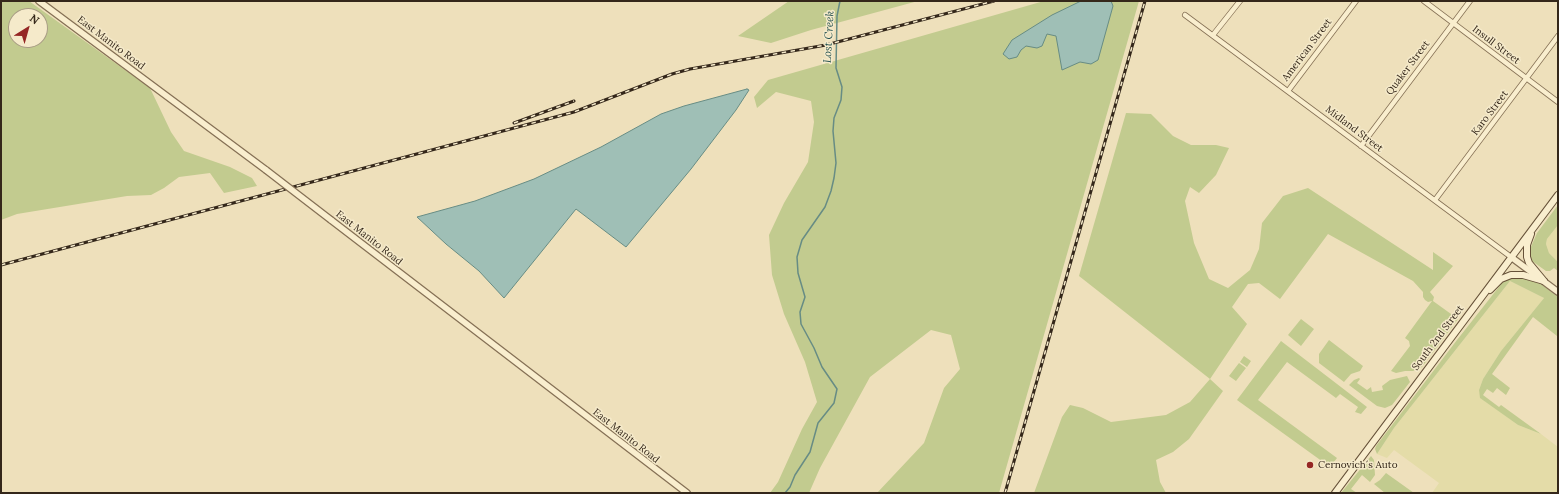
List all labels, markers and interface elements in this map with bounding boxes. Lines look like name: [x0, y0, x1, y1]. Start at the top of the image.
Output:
north arrow: [8, 8, 48, 48]
text: N: [27, 11, 42, 27]
water label: Lost Creek: [821, 11, 837, 63]
street label: East Manito Road: [75, 14, 147, 72]
street label: American Street: [1280, 16, 1334, 84]
street label: Insull Street: [1470, 23, 1522, 67]
street label: Quaker Street: [1384, 38, 1432, 98]
street label: Karo Street: [1469, 88, 1511, 138]
street label: Midland Street: [1323, 103, 1385, 155]
street label: East Manito Road: [333, 208, 405, 268]
street label: South 2nd Street: [1410, 303, 1466, 373]
street label: East Manito Road: [590, 406, 662, 466]
place label: Cernovich´s Auto: [1318, 459, 1398, 471]
marker: Cernovich´s Auto: [1305, 460, 1315, 470]

